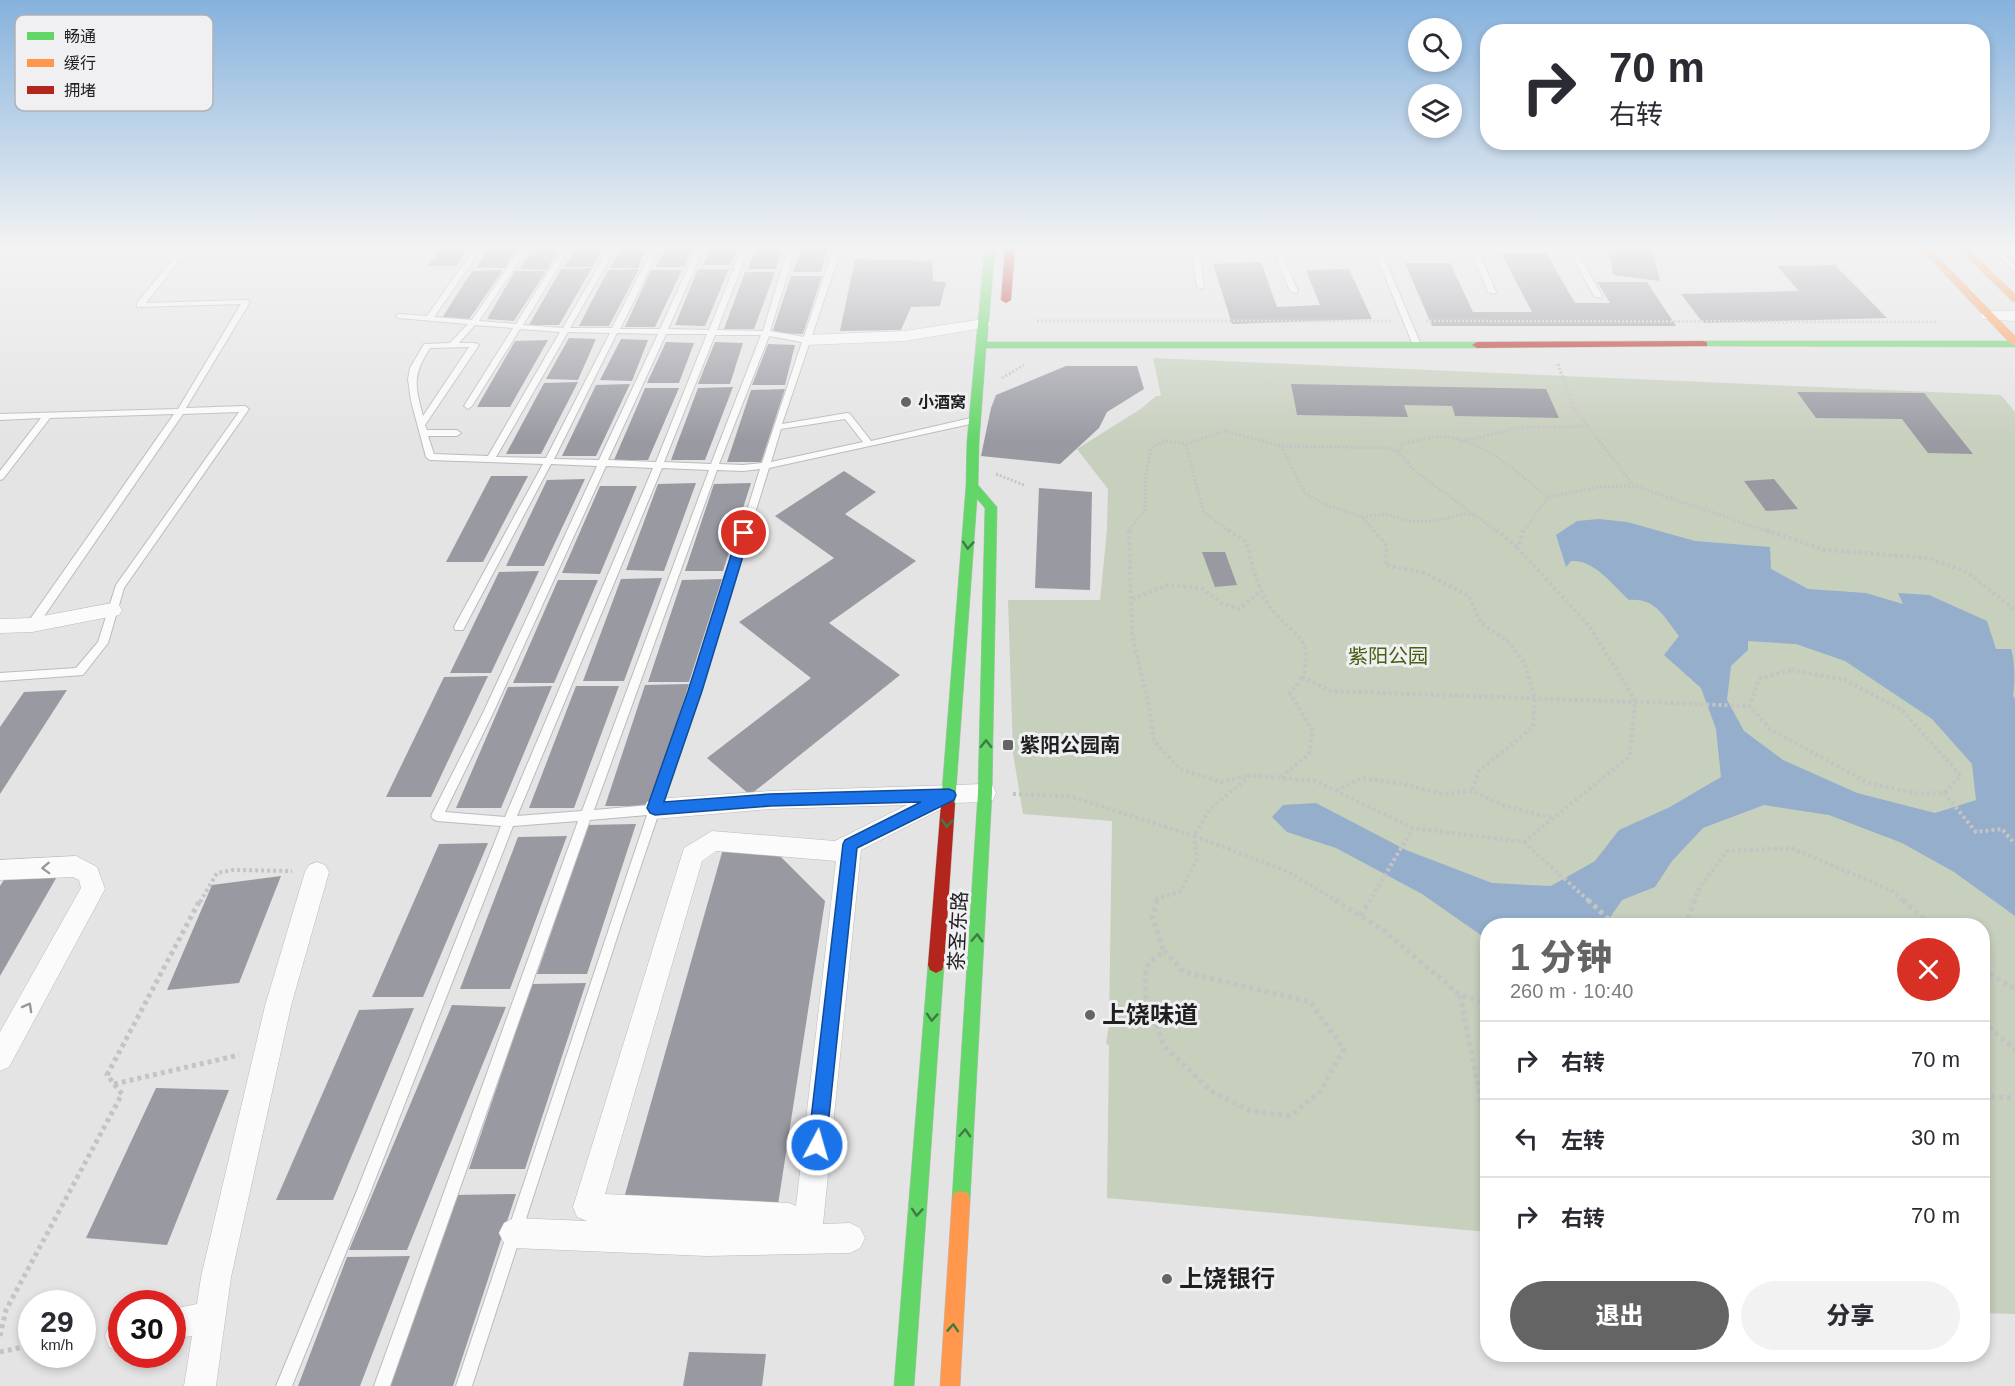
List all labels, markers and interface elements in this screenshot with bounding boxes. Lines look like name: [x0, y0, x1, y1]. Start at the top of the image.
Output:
legend: [15, 15, 213, 111]
map controls: [1408, 18, 1462, 138]
button: search: [1408, 18, 1462, 72]
text: 畅通: [64, 28, 96, 45]
text: 70 m: [1609, 44, 1705, 91]
icon: right: [1510, 48, 1588, 126]
text: 缓行: [64, 55, 96, 72]
text: 拥堵: [64, 82, 96, 99]
button: layers: [1408, 84, 1462, 138]
text: 右转: [1609, 100, 1663, 130]
place label: 小酒窝: [918, 394, 966, 411]
marker: 小酒窝: [899, 395, 913, 409]
pin: [718, 507, 769, 558]
icon: arrive: [727, 516, 760, 549]
one-way arrow: [961, 540, 974, 549]
park label: 紫阳公园: [1348, 645, 1428, 667]
place label: 紫阳公园南: [1020, 734, 1120, 756]
marker: 紫阳公园南: [1001, 738, 1015, 752]
one-way arrow: [980, 739, 992, 748]
one-way arrow: [941, 818, 954, 827]
one-way arrow: [42, 861, 51, 874]
street label: 茶圣东路: [945, 890, 971, 972]
one-way arrow: [970, 934, 983, 943]
text: 1 分钟: [1510, 937, 1612, 978]
button: close: [1897, 938, 1960, 1001]
text: 260 m · 10:40: [1510, 980, 1633, 1002]
place label: 上饶味道: [1102, 1001, 1198, 1028]
one-way arrow: [21, 1003, 32, 1013]
marker: 上饶味道: [1083, 1008, 1097, 1022]
one-way arrow: [926, 1013, 939, 1022]
icon: right: [1510, 1044, 1543, 1077]
text: 70 m: [1911, 1047, 1960, 1072]
text: 右转: [1561, 1050, 1605, 1075]
position arrow: [785, 1113, 849, 1177]
icon: left: [1510, 1122, 1543, 1155]
text: 30 m: [1911, 1125, 1960, 1150]
one-way arrow: [959, 1128, 972, 1137]
text: 左转: [1561, 1128, 1605, 1153]
icon: right: [1510, 1200, 1543, 1233]
text: 70 m: [1911, 1203, 1960, 1228]
text: 右转: [1561, 1206, 1605, 1231]
one-way arrow: [911, 1207, 924, 1216]
place label: 上饶银行: [1179, 1265, 1275, 1292]
marker: 上饶银行: [1160, 1272, 1174, 1286]
button: 退出: [1510, 1281, 1729, 1350]
button: 分享: [1741, 1281, 1960, 1350]
speed limit sign: 30: [108, 1290, 186, 1368]
text: 29: [40, 1305, 74, 1338]
one-way arrow: [947, 1323, 960, 1332]
text: km/h: [41, 1336, 73, 1353]

